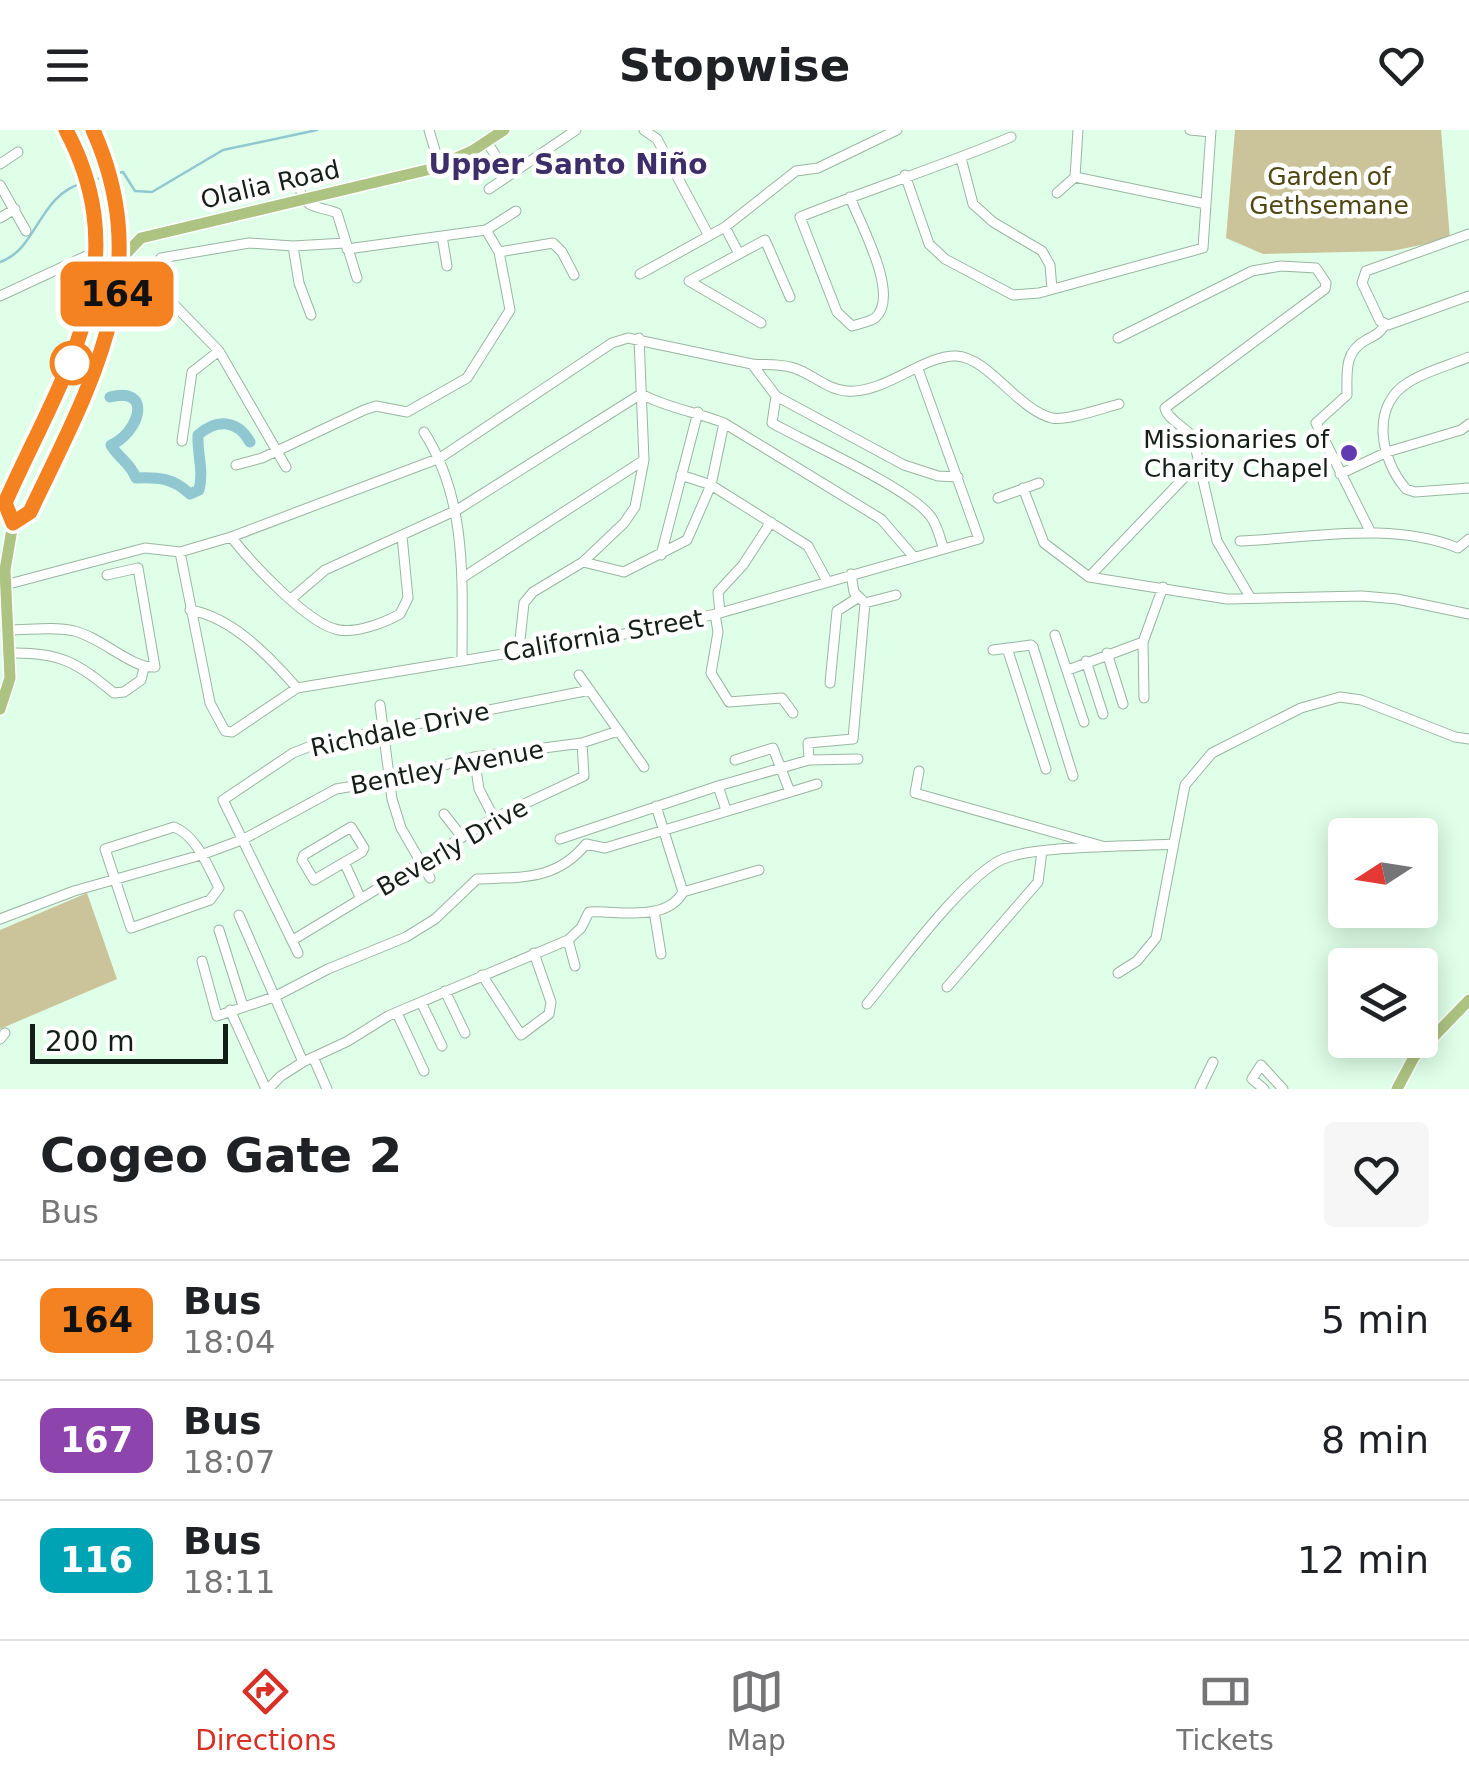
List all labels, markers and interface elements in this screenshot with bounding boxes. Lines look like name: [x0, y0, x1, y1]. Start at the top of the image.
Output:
icon: menu: [40, 38, 95, 93]
icon: heart: [1374, 38, 1429, 93]
text: Stopwise: [619, 39, 850, 92]
district label: Upper Santo Niño: [429, 148, 707, 181]
street label: Olalia Road: [198, 154, 342, 215]
park label: Garden of Gethsemane: [1249, 162, 1409, 220]
line badge: 164: [59, 262, 174, 326]
text: 164: [80, 274, 154, 314]
unlabelled marker: [51, 342, 93, 384]
place label: Missionaries of Charity Chapel: [1143, 425, 1330, 483]
marker: Missionaries of Charity Chapel: [1338, 442, 1360, 464]
street label: California Street: [501, 604, 706, 667]
street label: Richdale Drive: [308, 696, 492, 763]
street label: Bentley Avenue: [348, 735, 546, 800]
street label: Beverly Drive: [372, 793, 533, 902]
north arrow: [1328, 818, 1438, 928]
map controls: [1328, 818, 1438, 1058]
button: layers: [1328, 948, 1438, 1058]
scale bar: [30, 1019, 228, 1064]
text: 200 m: [45, 1025, 135, 1058]
button: heart: [1324, 1122, 1429, 1227]
text: Cogeo Gate 2: [40, 1127, 402, 1183]
text: Bus: [40, 1193, 99, 1231]
text: Bus: [183, 1279, 262, 1323]
text: 5 min: [1321, 1298, 1429, 1342]
text: 164: [60, 1300, 133, 1340]
text: 18:04: [183, 1323, 275, 1361]
text: Bus: [183, 1399, 262, 1443]
text: 8 min: [1321, 1418, 1429, 1462]
text: 167: [60, 1420, 133, 1460]
text: 18:07: [183, 1443, 275, 1481]
text: Bus: [183, 1519, 262, 1563]
text: 12 min: [1297, 1538, 1429, 1582]
text: 116: [60, 1540, 133, 1580]
text: 18:11: [183, 1563, 275, 1601]
tab: Directions: [195, 1664, 336, 1757]
tab: Map: [727, 1664, 786, 1757]
tab: Tickets: [1176, 1664, 1274, 1757]

